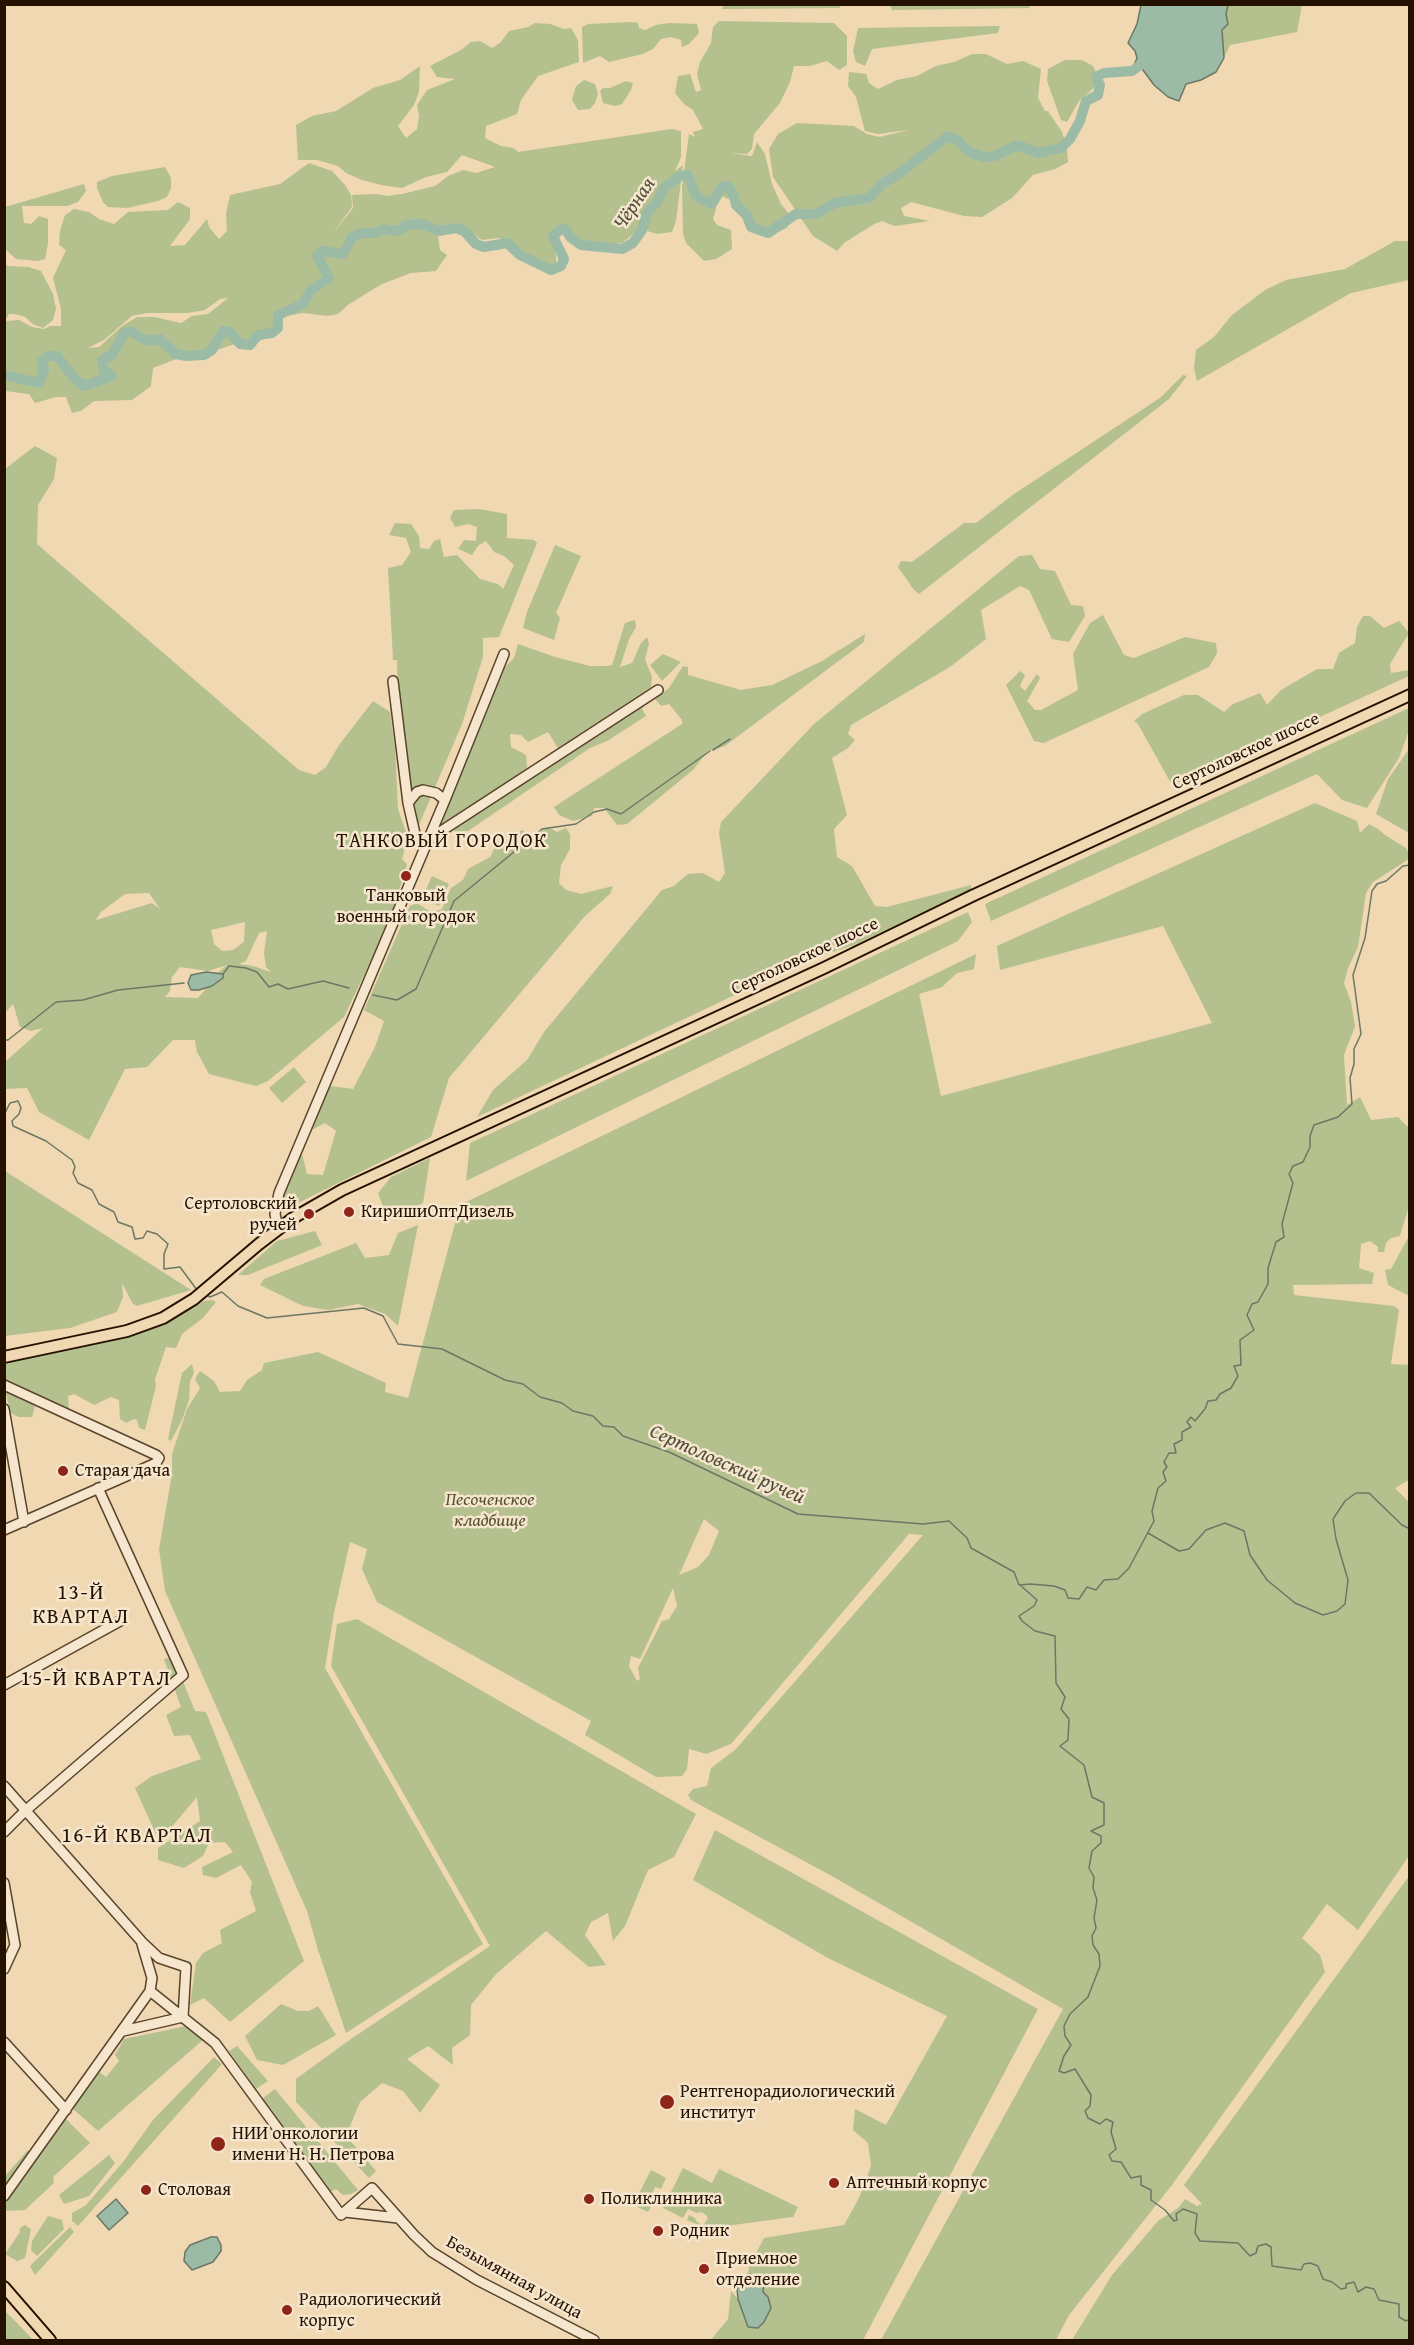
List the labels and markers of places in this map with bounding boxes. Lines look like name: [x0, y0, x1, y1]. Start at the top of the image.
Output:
marker: Танковый военный городок: [399, 869, 413, 883]
place label: Танковый военный городок: [337, 885, 475, 928]
place label: Сертоловский ручей: [184, 1193, 297, 1236]
place label: КиришиОптДизель: [361, 1201, 514, 1223]
marker: КиришиОптДизель: [342, 1205, 356, 1219]
marker: Сертоловский ручей: [302, 1207, 316, 1221]
place label: Старая дача: [75, 1460, 170, 1482]
marker: Старая дача: [56, 1464, 70, 1478]
place label: Рентгенорадиологический институт: [680, 2081, 895, 2124]
marker: Рентгенорадиологический институт: [658, 2093, 676, 2111]
place label: НИИ онкологии имени Н. Н. Петрова: [232, 2123, 395, 2166]
marker: НИИ онкологии имени Н. Н. Петрова: [209, 2135, 227, 2153]
place label: Аптечный корпус: [846, 2172, 987, 2194]
marker: Аптечный корпус: [827, 2176, 841, 2190]
place label: Столовая: [158, 2179, 231, 2201]
marker: Столовая: [139, 2183, 153, 2197]
place label: Поликлинника: [601, 2188, 722, 2210]
marker: Поликлинника: [582, 2192, 596, 2206]
place label: Родник: [670, 2220, 729, 2242]
marker: Родник: [651, 2224, 665, 2238]
place label: Приемное отделение: [716, 2248, 800, 2290]
marker: Приемное отделение: [697, 2262, 711, 2276]
place label: Радиологический корпус: [299, 2289, 441, 2332]
marker: Радиологический корпус: [280, 2303, 294, 2317]

